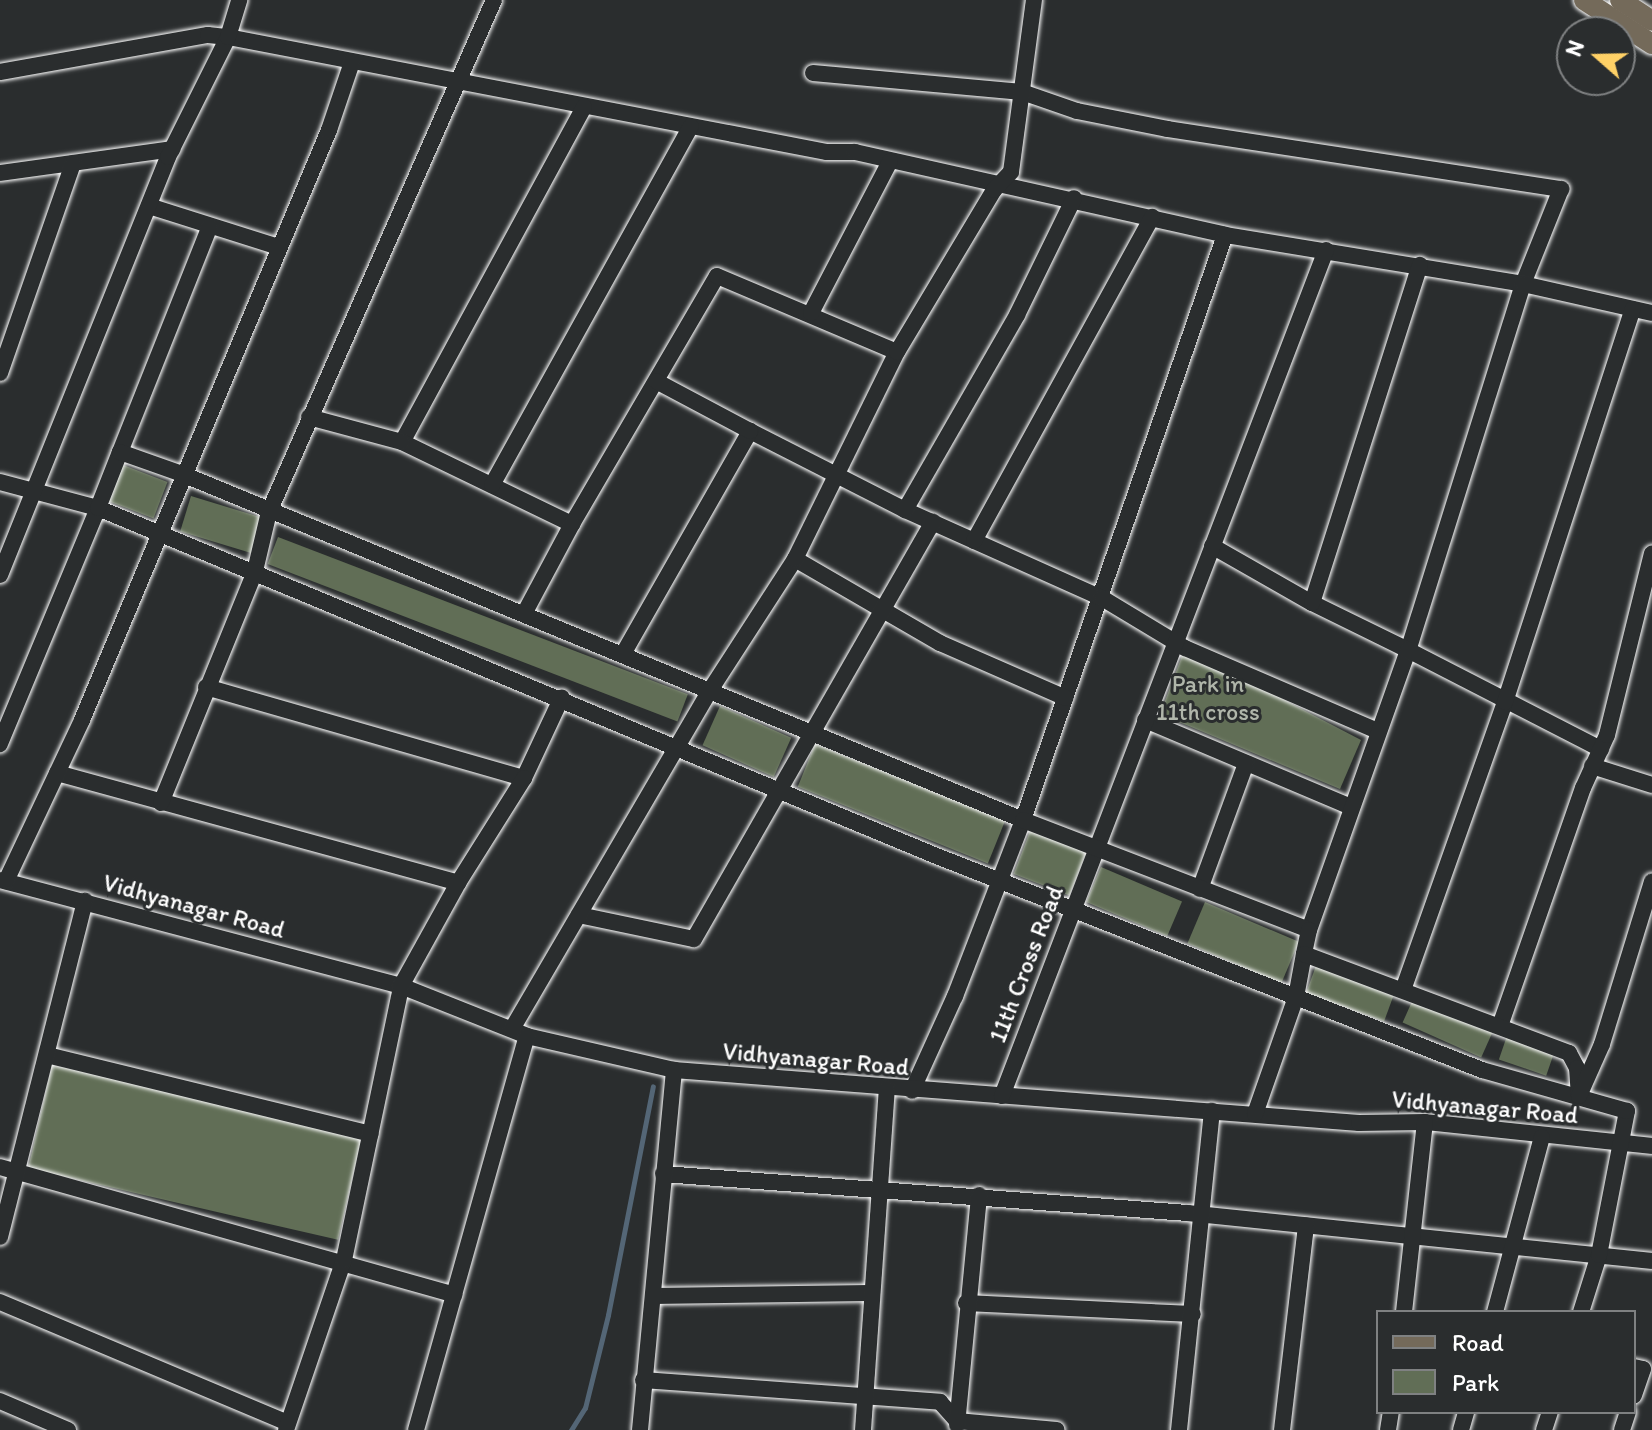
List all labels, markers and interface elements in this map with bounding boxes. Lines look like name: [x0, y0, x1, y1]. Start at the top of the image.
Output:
north arrow: [1556, 16, 1636, 96]
text: N: [1560, 37, 1590, 60]
park label: Park in 11th cross: [1156, 670, 1260, 726]
street label: Vidhyanagar Road: [100, 868, 288, 944]
street label: 11th Cross Road: [983, 882, 1069, 1046]
street label: Vidhyanagar Road: [722, 1037, 910, 1081]
street label: Vidhyanagar Road: [1391, 1085, 1579, 1129]
legend: [1376, 1310, 1636, 1414]
text: Road: [1452, 1328, 1504, 1357]
text: Park: [1452, 1368, 1499, 1397]

